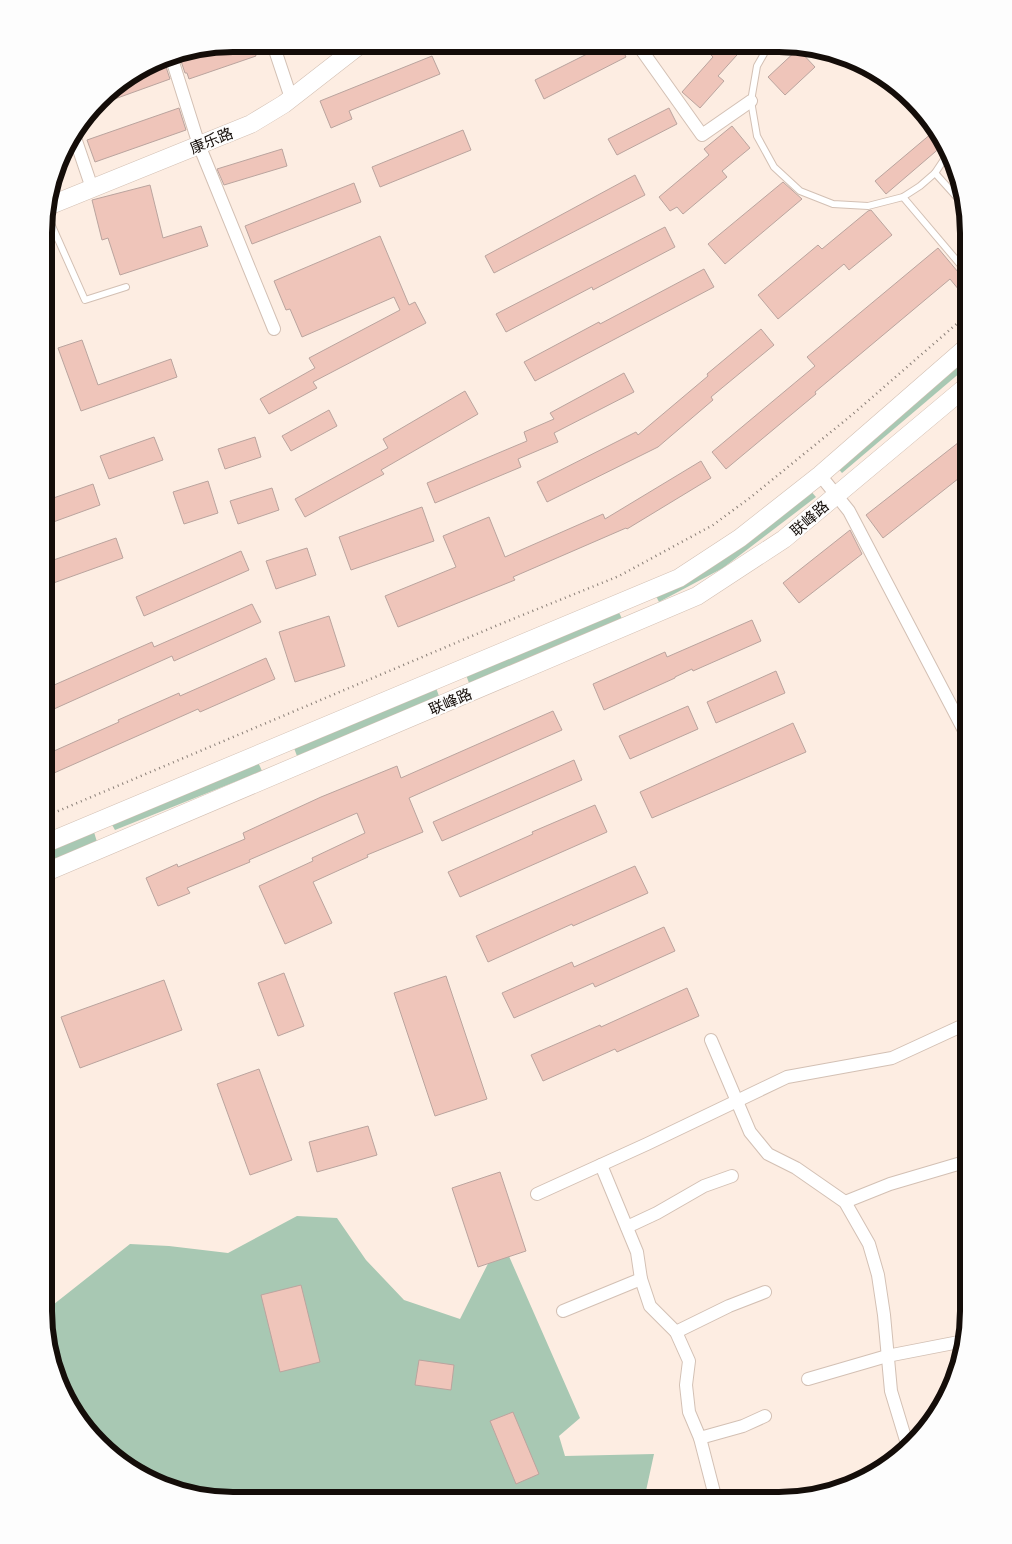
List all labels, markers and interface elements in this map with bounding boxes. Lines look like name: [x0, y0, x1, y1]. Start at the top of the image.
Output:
street label: 康乐路: [187, 123, 235, 157]
street label: 联峰路: [786, 496, 832, 540]
street label: 联峰路: [426, 684, 474, 718]

